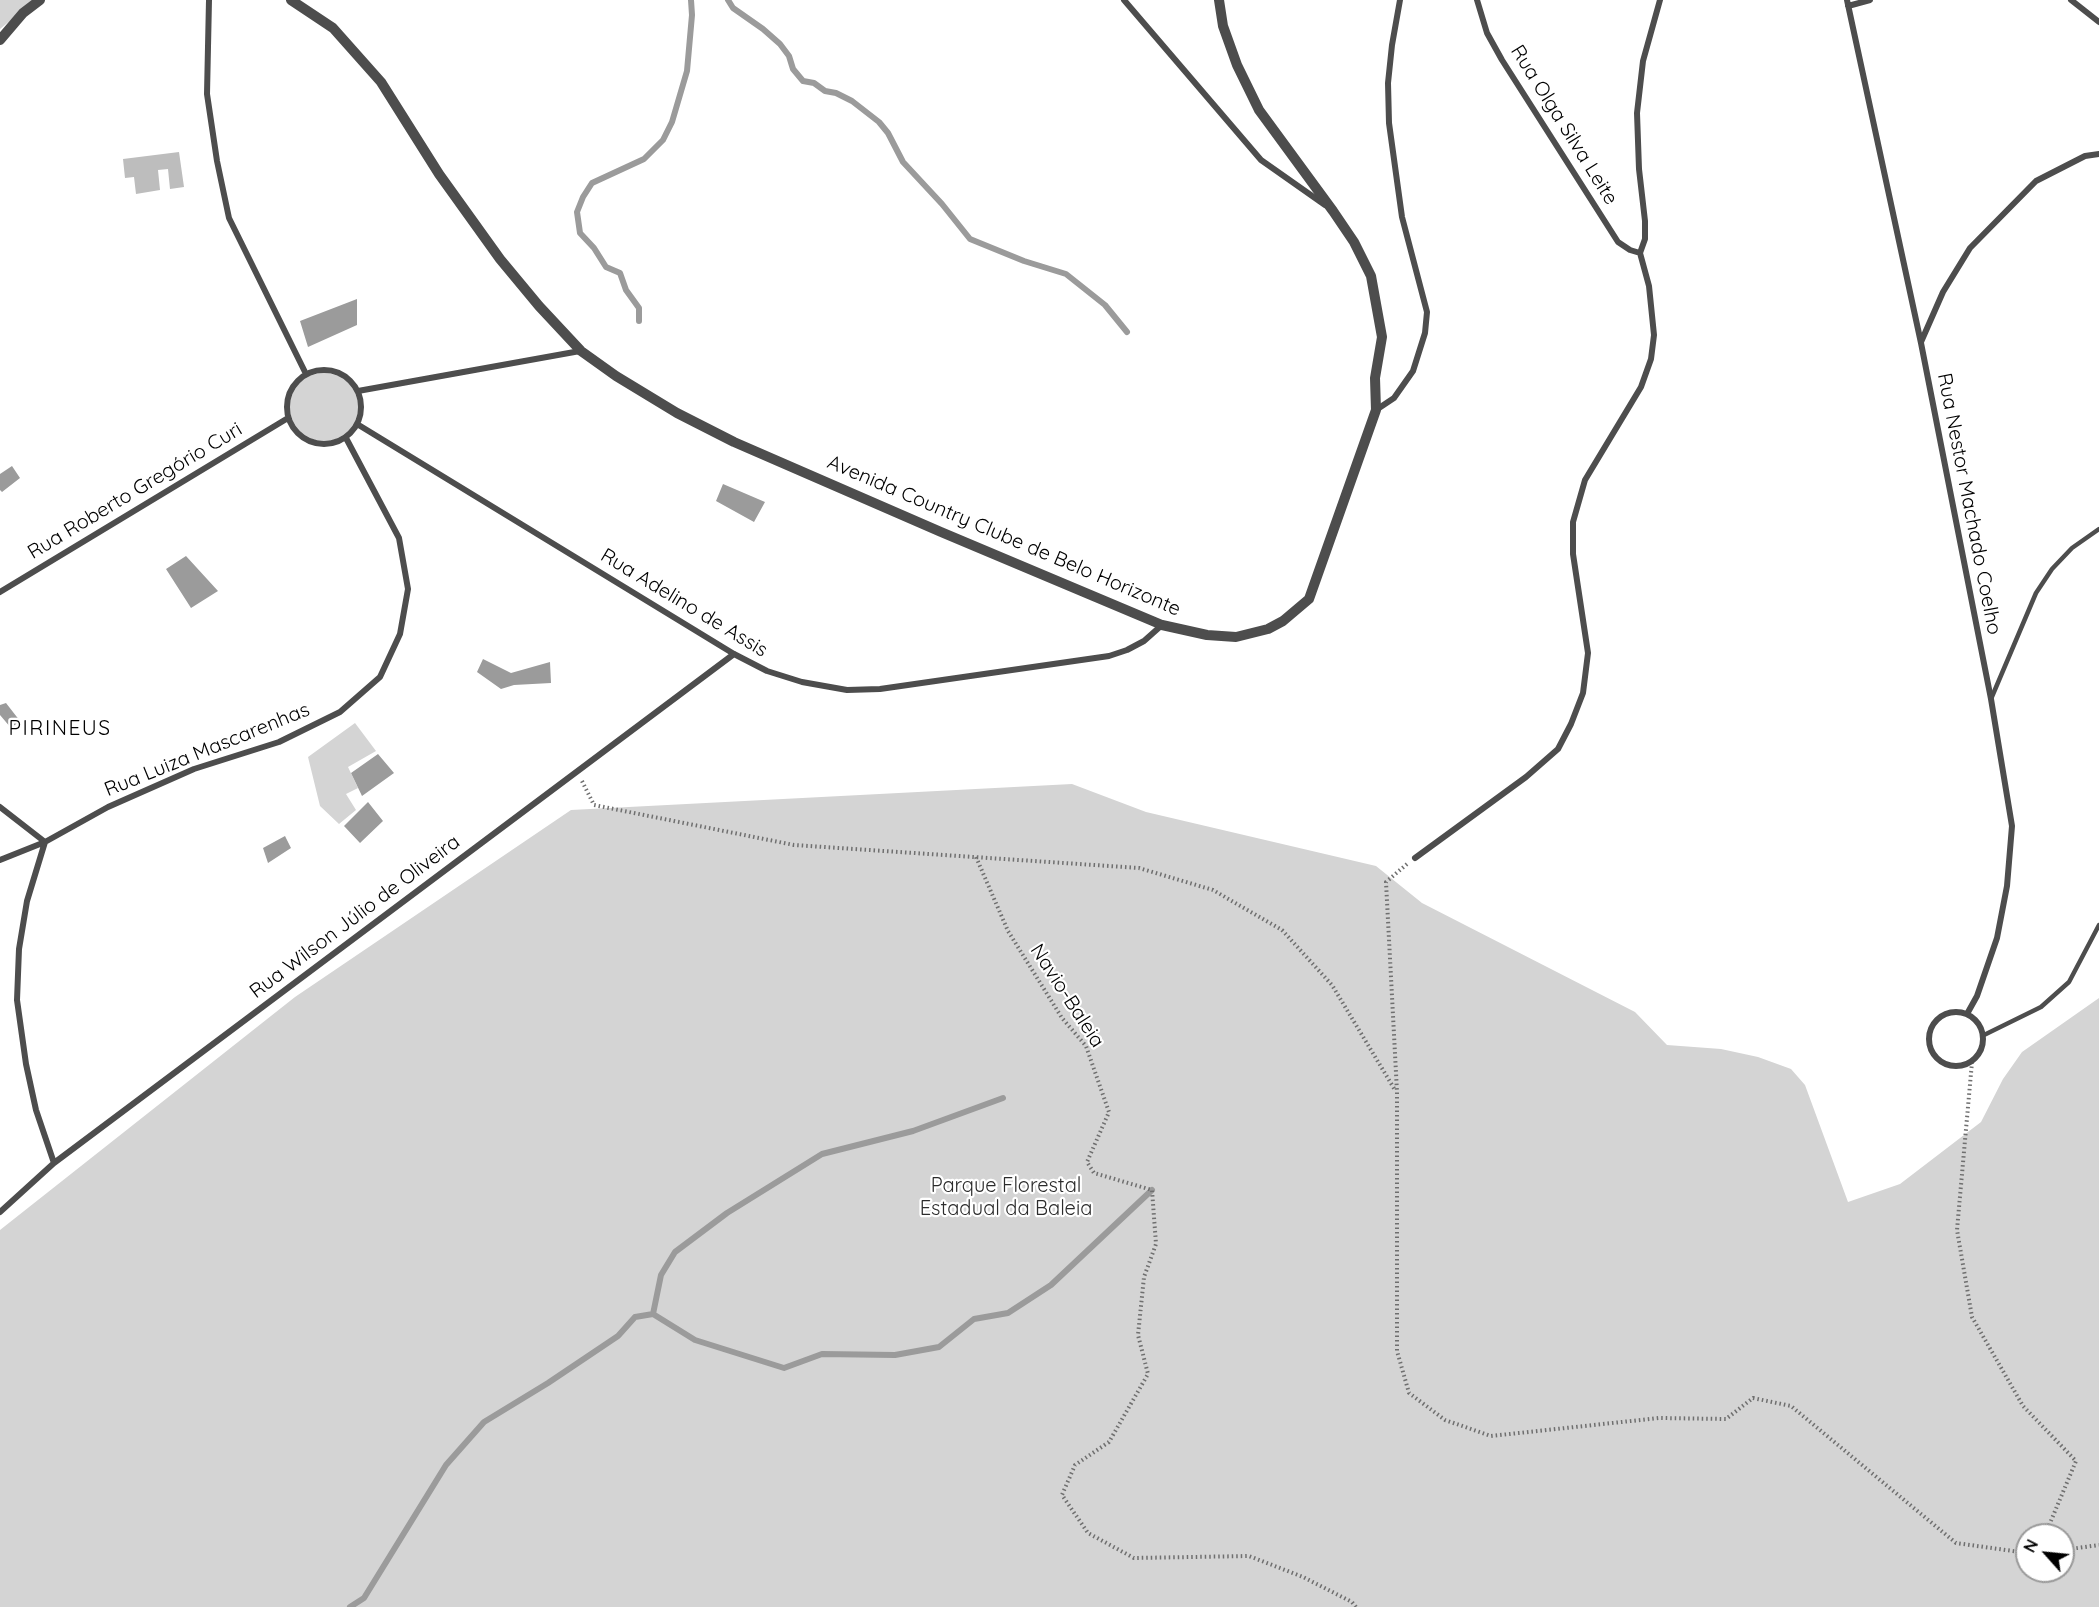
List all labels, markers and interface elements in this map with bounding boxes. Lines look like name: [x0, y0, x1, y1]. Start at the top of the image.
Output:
street label: Rua Olga Silva Leite: [1505, 41, 1623, 209]
street label: Rua Nestor Machado Coelho: [1932, 371, 2006, 637]
street label: Rua Roberto Gregório Curi: [23, 417, 247, 565]
street label: Avenida Country Clube de Belo Horizonte: [824, 450, 1184, 622]
street label: Rua Adelino de Assis: [596, 544, 772, 662]
street label: Rua Luiza Mascarenhas: [101, 698, 313, 802]
district label: PIRINEUS: [9, 716, 111, 742]
street label: Rua Wilson Júlio de Oliveira: [245, 830, 465, 1004]
street label: Navio-Baleia: [1025, 940, 1109, 1052]
park label: Parque Florestal Estadual da Baleia: [920, 1174, 1092, 1221]
north arrow: [2015, 1523, 2075, 1583]
text: N: [2019, 1536, 2042, 1556]

